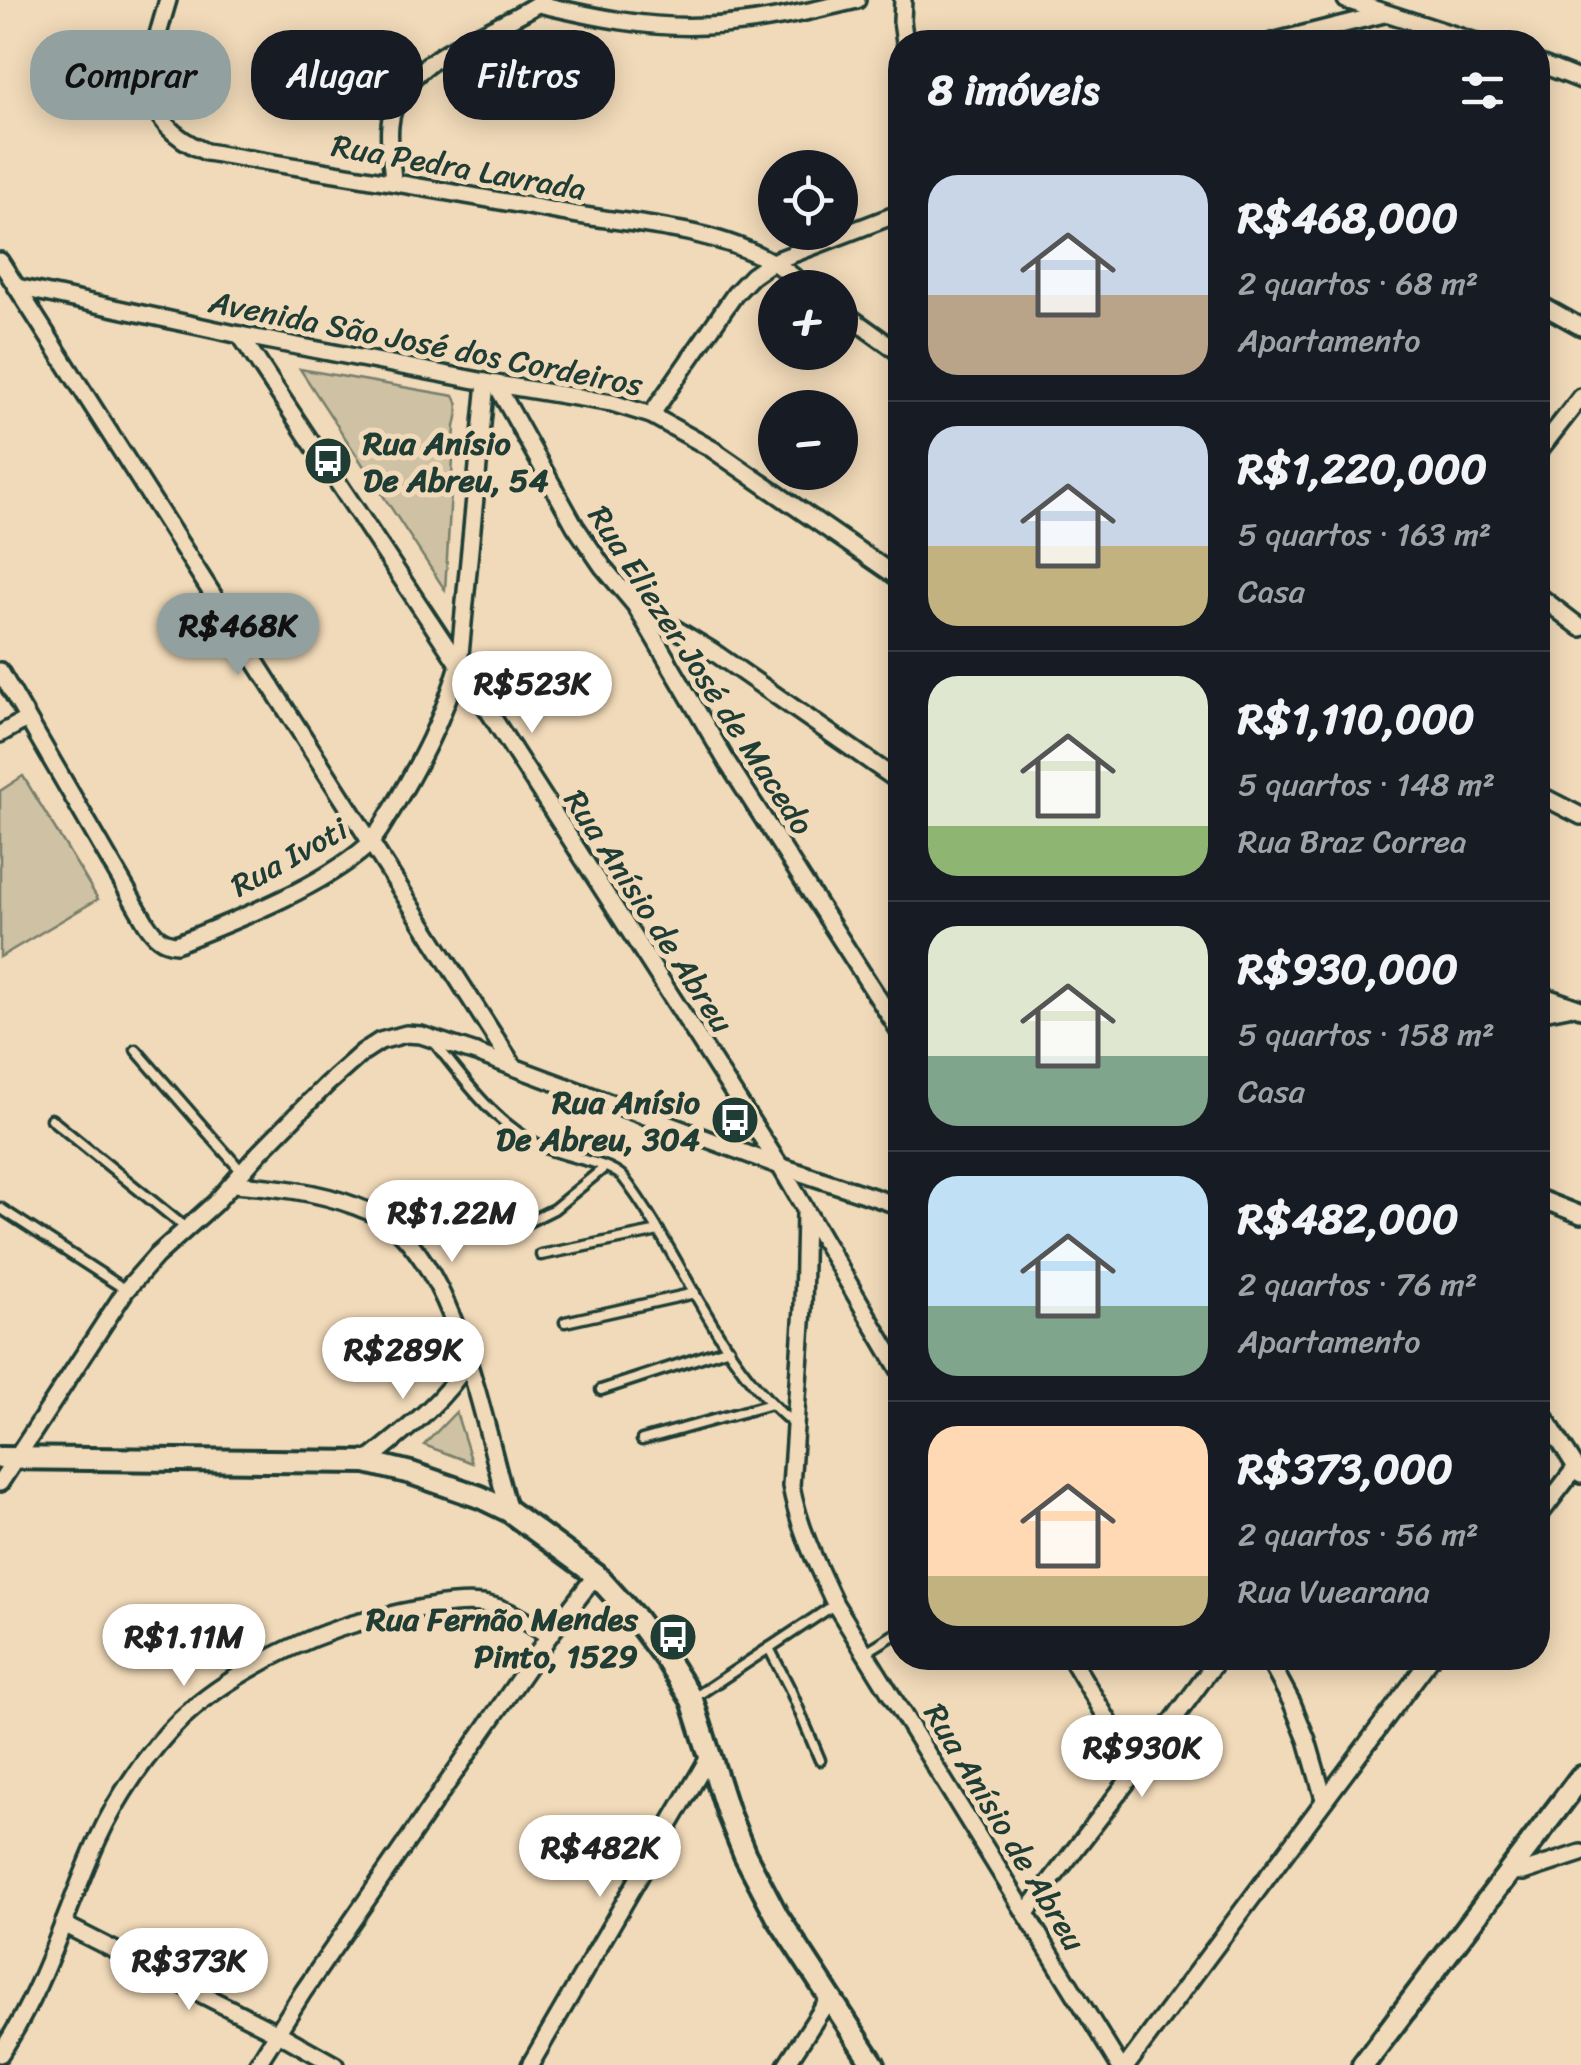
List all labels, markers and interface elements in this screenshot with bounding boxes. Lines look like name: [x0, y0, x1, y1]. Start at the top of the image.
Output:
chip: Comprar: [30, 30, 231, 120]
chip: Alugar: [251, 30, 423, 120]
chip: Filtros: [443, 30, 615, 120]
text: 8 imóveis: [928, 53, 1099, 127]
icon: filters: [1455, 63, 1510, 118]
street label: Rua Pedra Lavrada: [327, 117, 591, 218]
map controls: [758, 150, 858, 490]
button: locate: [758, 150, 858, 250]
text: R$468,000: [1238, 181, 1458, 255]
icon: home: [1008, 215, 1128, 335]
text: 2 quartos · 68 m²: [1238, 255, 1478, 312]
button: +: [758, 270, 858, 370]
street label: Avenida São José dos Cordeiros: [203, 273, 648, 414]
text: Apartamento: [1238, 312, 1420, 369]
button: −: [758, 390, 858, 490]
place label: Rua Anísio De Abreu, 54: [362, 415, 549, 509]
text: R$1,220,000: [1238, 432, 1487, 506]
bus stop icon: Rua Anísio De Abreu, 54: [302, 435, 354, 487]
icon: home: [1008, 466, 1128, 586]
street label: Rua Eliezer José de Macedo: [572, 493, 829, 847]
text: 5 quartos · 163 m²: [1238, 506, 1491, 563]
text: Casa: [1238, 563, 1305, 620]
pin: R$468K: [157, 593, 319, 678]
text: R$468K: [179, 597, 297, 654]
pin: R$523K: [451, 651, 613, 736]
text: R$523K: [474, 655, 590, 712]
text: R$1,110,000: [1238, 682, 1475, 756]
icon: home: [1008, 716, 1128, 836]
text: 5 quartos · 148 m²: [1238, 756, 1495, 813]
street label: Rua Anísio de Abreu: [548, 777, 749, 1045]
street label: Rua Ivoti: [220, 801, 360, 913]
text: Rua Braz Correa: [1238, 813, 1466, 870]
text: R$930,000: [1238, 932, 1458, 1006]
icon: home: [1008, 966, 1128, 1086]
text: 5 quartos · 158 m²: [1238, 1006, 1495, 1063]
text: Casa: [1238, 1063, 1305, 1120]
place label: Rua Anísio De Abreu, 304: [496, 1074, 701, 1168]
bus stop icon: Rua Anísio De Abreu, 304: [709, 1094, 761, 1146]
pin: R$1.22M: [360, 1180, 544, 1265]
text: R$482,000: [1238, 1182, 1459, 1256]
text: R$1.22M: [388, 1184, 516, 1241]
icon: home: [1008, 1216, 1128, 1336]
text: 2 quartos · 76 m²: [1238, 1256, 1477, 1313]
text: Apartamento: [1238, 1313, 1420, 1370]
pin: R$289K: [322, 1317, 484, 1402]
text: R$289K: [344, 1321, 462, 1378]
text: R$373,000: [1238, 1432, 1453, 1506]
icon: home: [1008, 1466, 1128, 1586]
text: 2 quartos · 56 m²: [1238, 1506, 1479, 1563]
text: Rua Vuearana: [1238, 1563, 1430, 1620]
place label: Rua Fernão Mendes Pinto, 1529: [365, 1591, 639, 1685]
pin: R$1.11M: [92, 1604, 276, 1689]
text: R$1.11M: [124, 1608, 244, 1665]
bus stop icon: Rua Fernão Mendes Pinto, 1529: [647, 1611, 699, 1663]
street label: Rua Anísio de Abreu: [908, 1692, 1102, 1963]
pin: R$930K: [1061, 1715, 1223, 1800]
text: R$930K: [1083, 1719, 1201, 1776]
pin: R$482K: [519, 1815, 681, 1900]
text: R$482K: [541, 1819, 659, 1876]
pin: R$373K: [108, 1928, 270, 2013]
text: R$373K: [132, 1932, 246, 1989]

